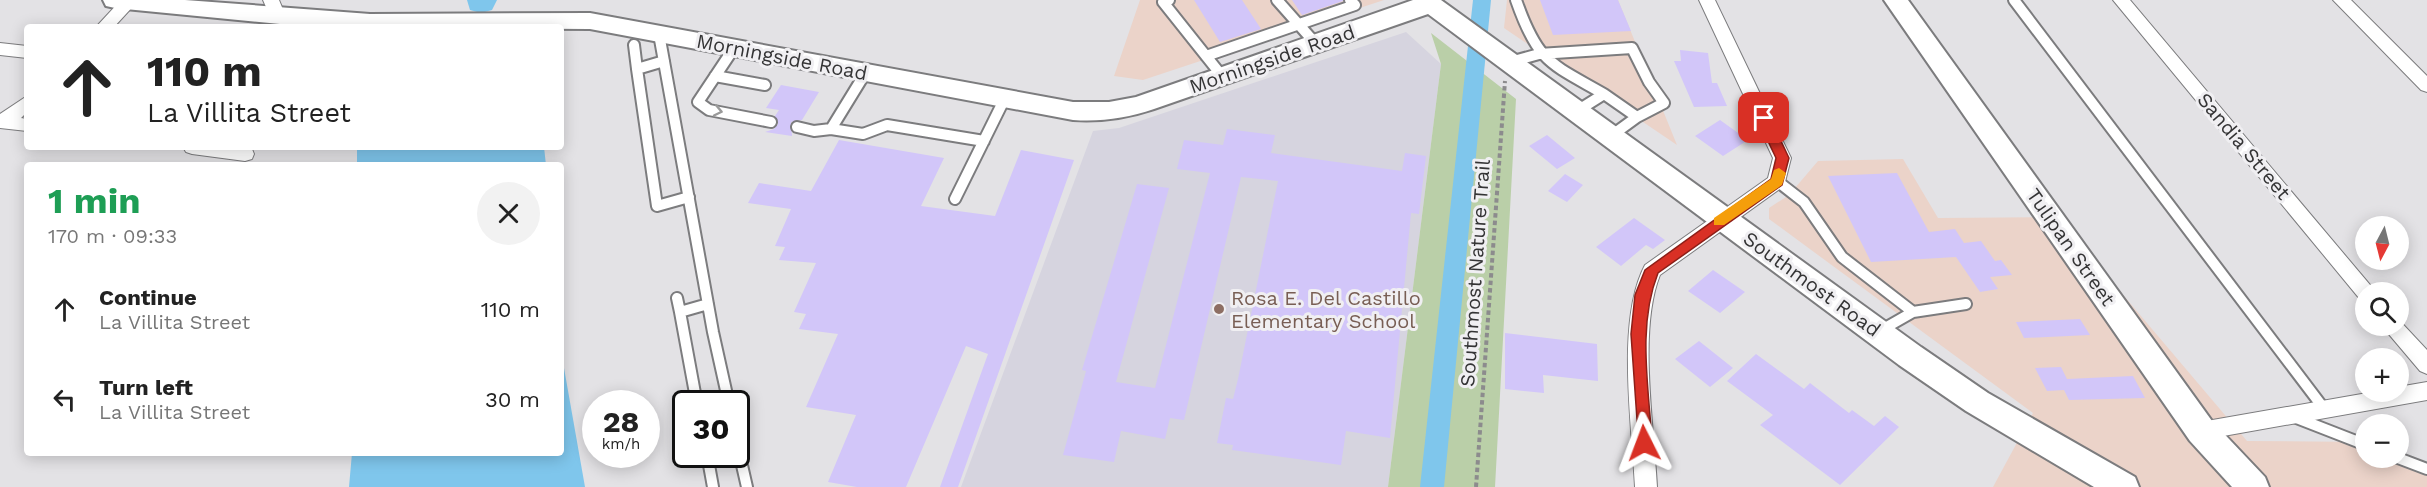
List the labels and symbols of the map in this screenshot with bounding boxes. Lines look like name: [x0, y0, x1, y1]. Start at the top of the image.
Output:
street label: Morningside Road: [1186, 19, 1358, 99]
street label: Morningside Road: [695, 29, 869, 85]
street label: Sandia Street: [2192, 88, 2296, 205]
pin: [1738, 92, 1789, 143]
one-way arrow: [712, 104, 722, 117]
street label: Southmost Nature Trail: [1455, 158, 1495, 388]
street label: Tulipan Street: [2022, 184, 2121, 311]
north arrow: [2355, 216, 2409, 270]
street label: Southmost Road: [1739, 226, 1885, 342]
place label: Rosa E. Del Castillo Elementary School: [1231, 286, 1421, 333]
marker: Rosa E. Del Castillo Elementary School: [1212, 302, 1226, 316]
speed limit sign: 30: [672, 390, 750, 468]
position arrow: [1612, 411, 1676, 475]

